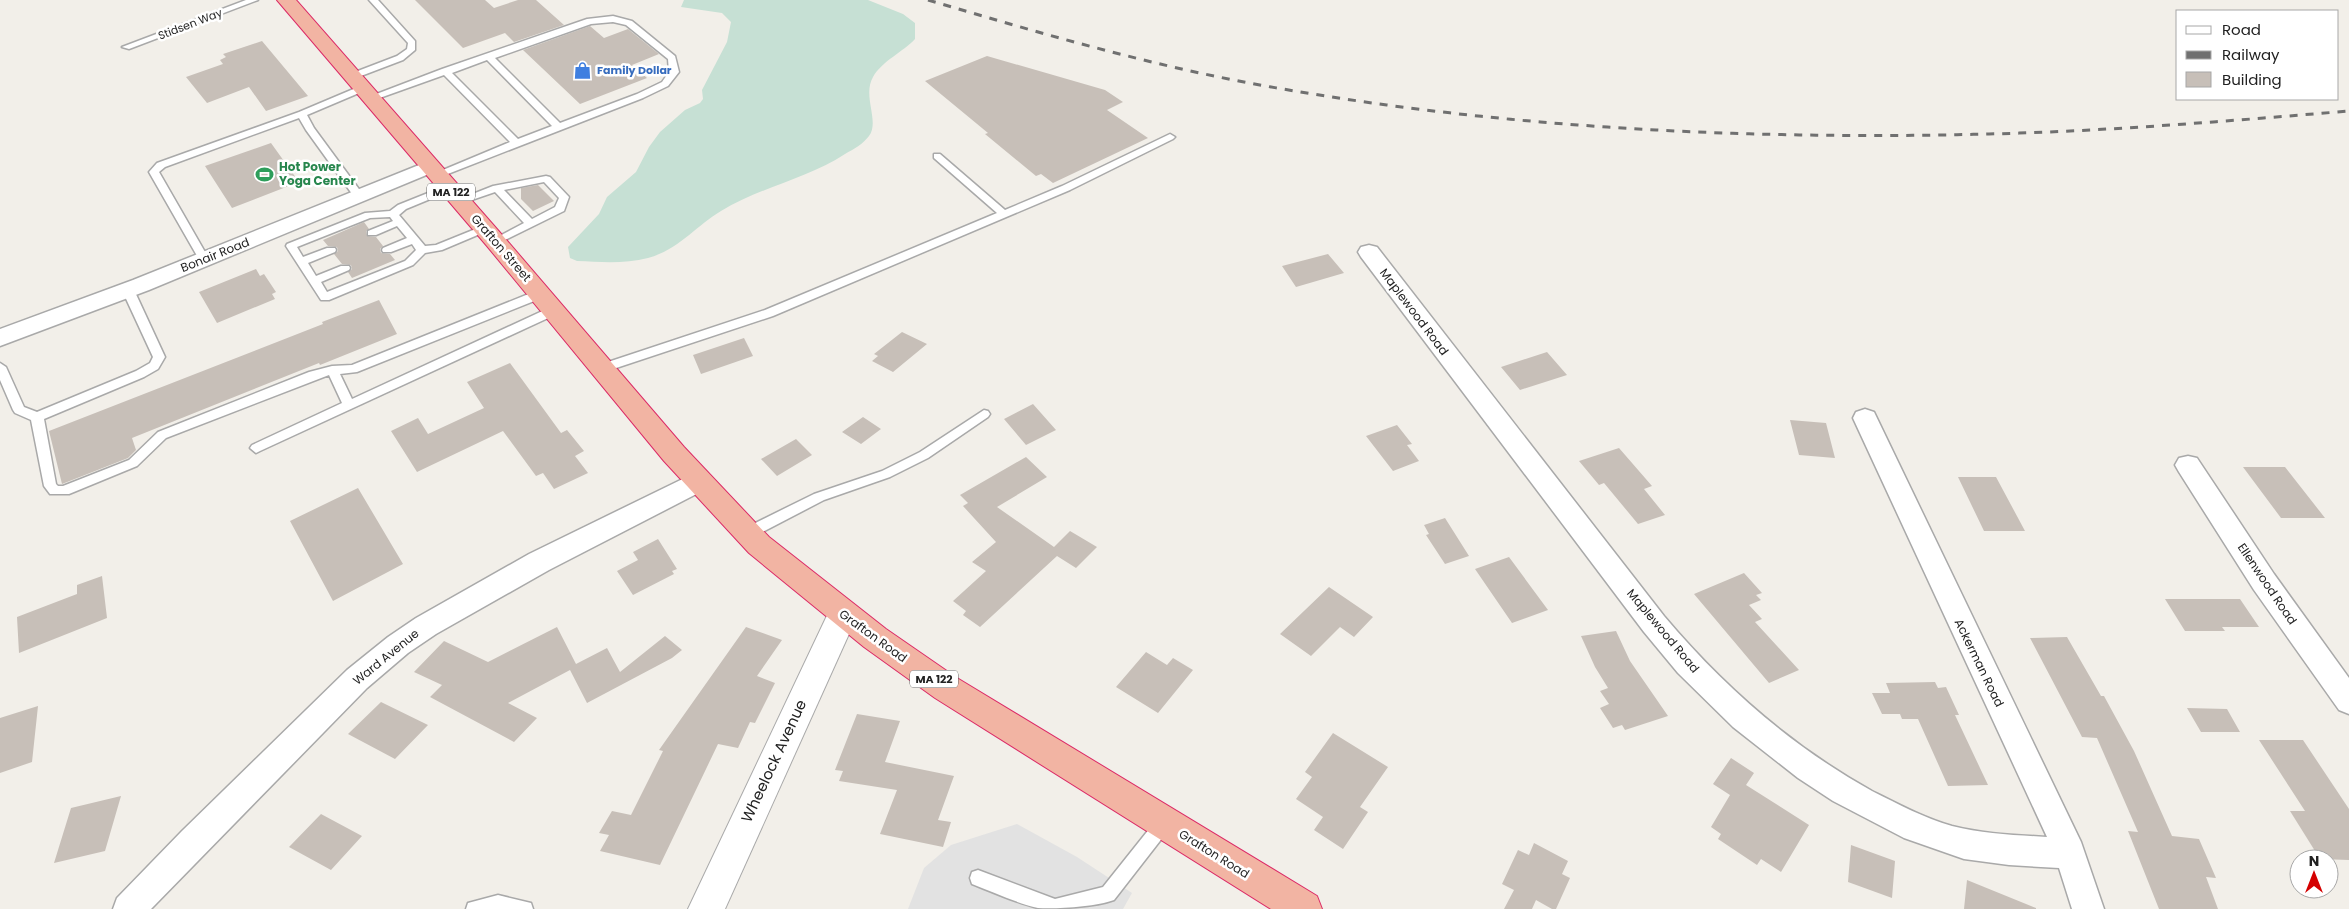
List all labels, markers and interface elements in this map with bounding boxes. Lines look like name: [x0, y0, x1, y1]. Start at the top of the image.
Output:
street label: Stidsen Way: [156, 4, 225, 44]
legend: [2176, 10, 2339, 100]
text: Road: [2222, 19, 2261, 40]
text: Railway: [2222, 44, 2280, 65]
shop icon: Family Dollar: [573, 60, 593, 80]
place label: Family Dollar: [597, 62, 672, 78]
text: Building: [2222, 69, 2282, 90]
place label: Hot Power Yoga Center: [279, 158, 356, 189]
sports icon: Hot Power Yoga Center: [255, 164, 275, 184]
road number: MA 122: [427, 183, 475, 200]
street label: Grafton Street: [467, 210, 535, 285]
street label: Bonair Road: [178, 233, 252, 276]
street label: Maplewood Road: [1376, 265, 1453, 359]
street label: Ellenwood Road: [2234, 540, 2301, 628]
street label: Maplewood Road: [1623, 585, 1704, 676]
street label: Grafton Road: [836, 605, 911, 666]
street label: Ackerman Road: [1951, 616, 2008, 710]
street label: Ward Avenue: [349, 625, 422, 689]
road number: MA 122: [910, 671, 958, 688]
street label: Wheelock Avenue: [736, 696, 811, 826]
street label: Grafton Road: [1176, 825, 1253, 882]
north arrow: [2289, 849, 2339, 899]
text: N: [2309, 851, 2319, 871]

